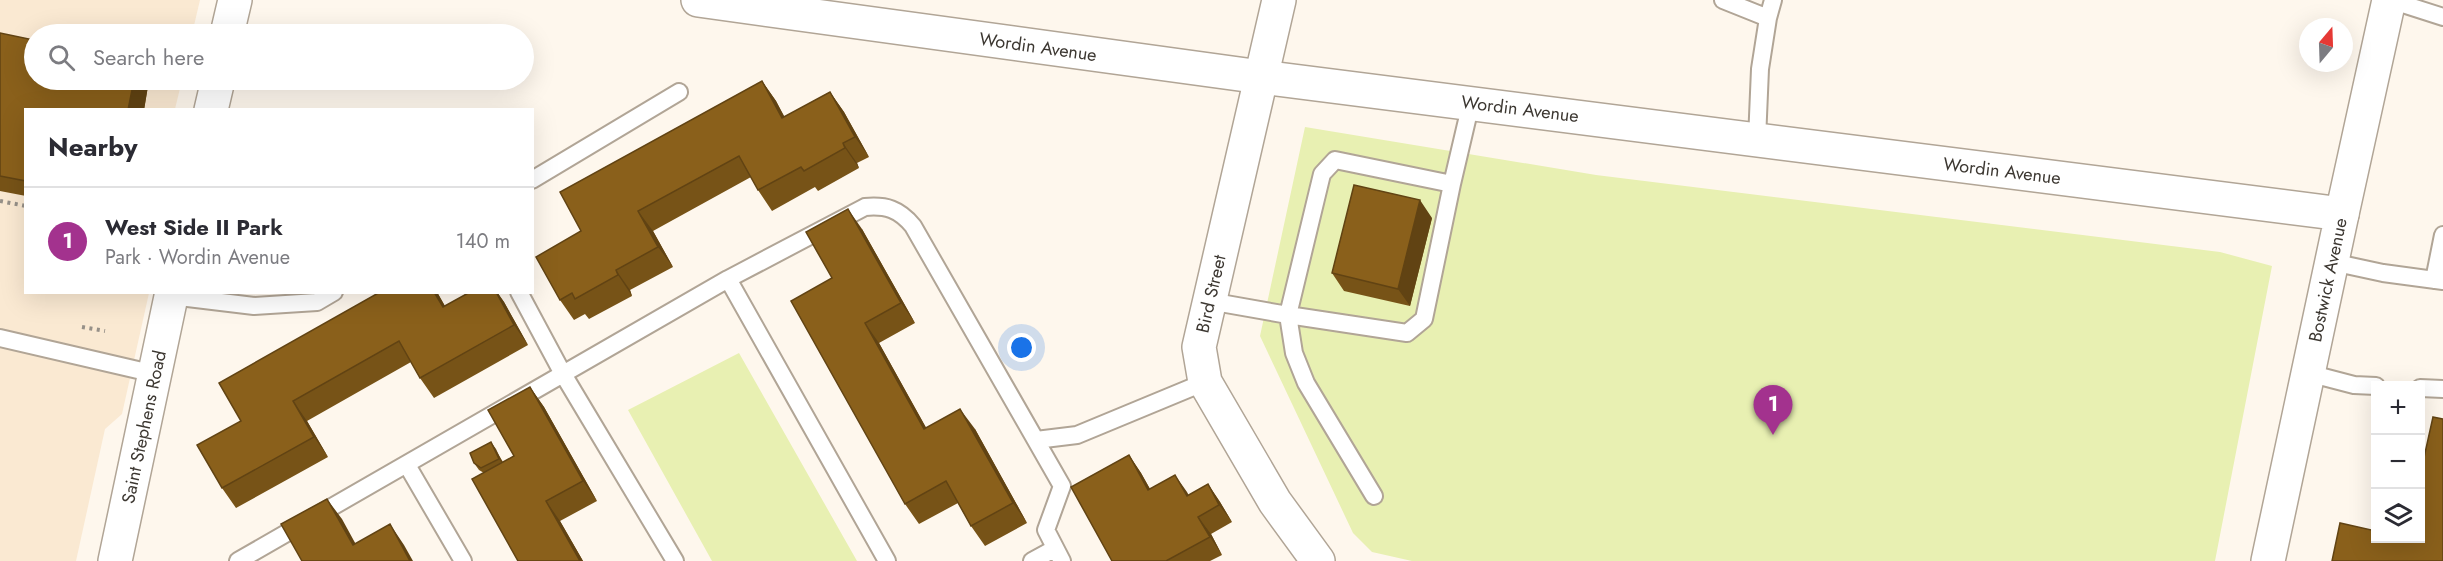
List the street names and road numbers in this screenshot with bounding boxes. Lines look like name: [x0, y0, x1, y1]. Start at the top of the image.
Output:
street label: Wordin Avenue: [978, 26, 1098, 68]
street label: Wordin Avenue: [1460, 89, 1580, 129]
street label: Wordin Avenue: [1942, 151, 2062, 191]
street label: Bostwick Avenue: [2302, 215, 2354, 345]
street label: Bird Street: [1189, 252, 1233, 336]
street label: Saint Stephens Road: [115, 348, 173, 506]

